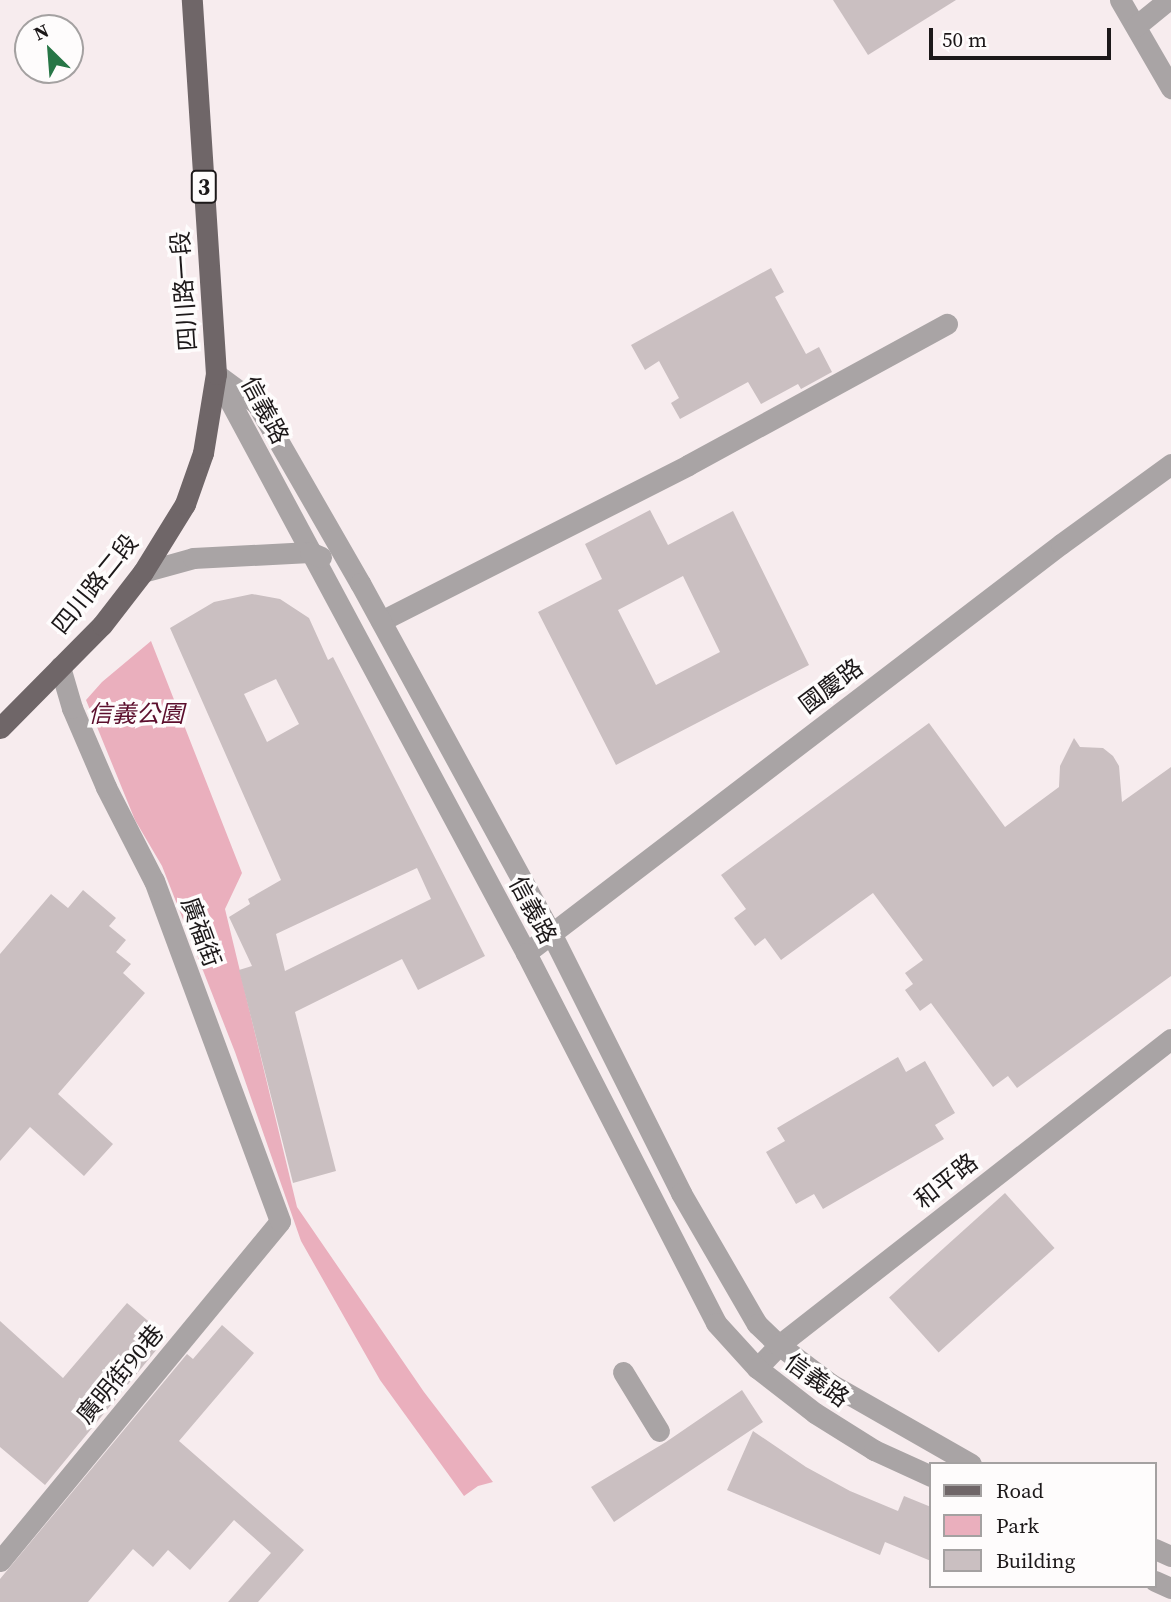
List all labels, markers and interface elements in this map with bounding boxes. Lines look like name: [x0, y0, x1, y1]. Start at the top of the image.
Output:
north arrow: [14, 14, 84, 84]
scale bar: [933, 14, 1115, 58]
text: N: [29, 17, 53, 46]
text: 50 m: [942, 25, 987, 54]
road number: 3: [190, 168, 218, 206]
street label: 四川路一段: [165, 230, 203, 352]
street label: 信義路: [235, 371, 295, 449]
street label: 四川路二段: [46, 528, 144, 640]
street label: 國慶路: [794, 653, 868, 719]
park label: 信義公園: [88, 700, 184, 728]
street label: 信義路: [503, 871, 563, 949]
street label: 廣福街: [175, 893, 227, 971]
street label: 和平路: [909, 1147, 983, 1215]
street label: 廣明街90巷: [70, 1319, 170, 1429]
street label: 信義路: [779, 1347, 855, 1413]
legend: [930, 1462, 1157, 1588]
text: Road: [996, 1476, 1044, 1505]
text: Park: [996, 1511, 1039, 1540]
text: Building: [996, 1546, 1075, 1575]

